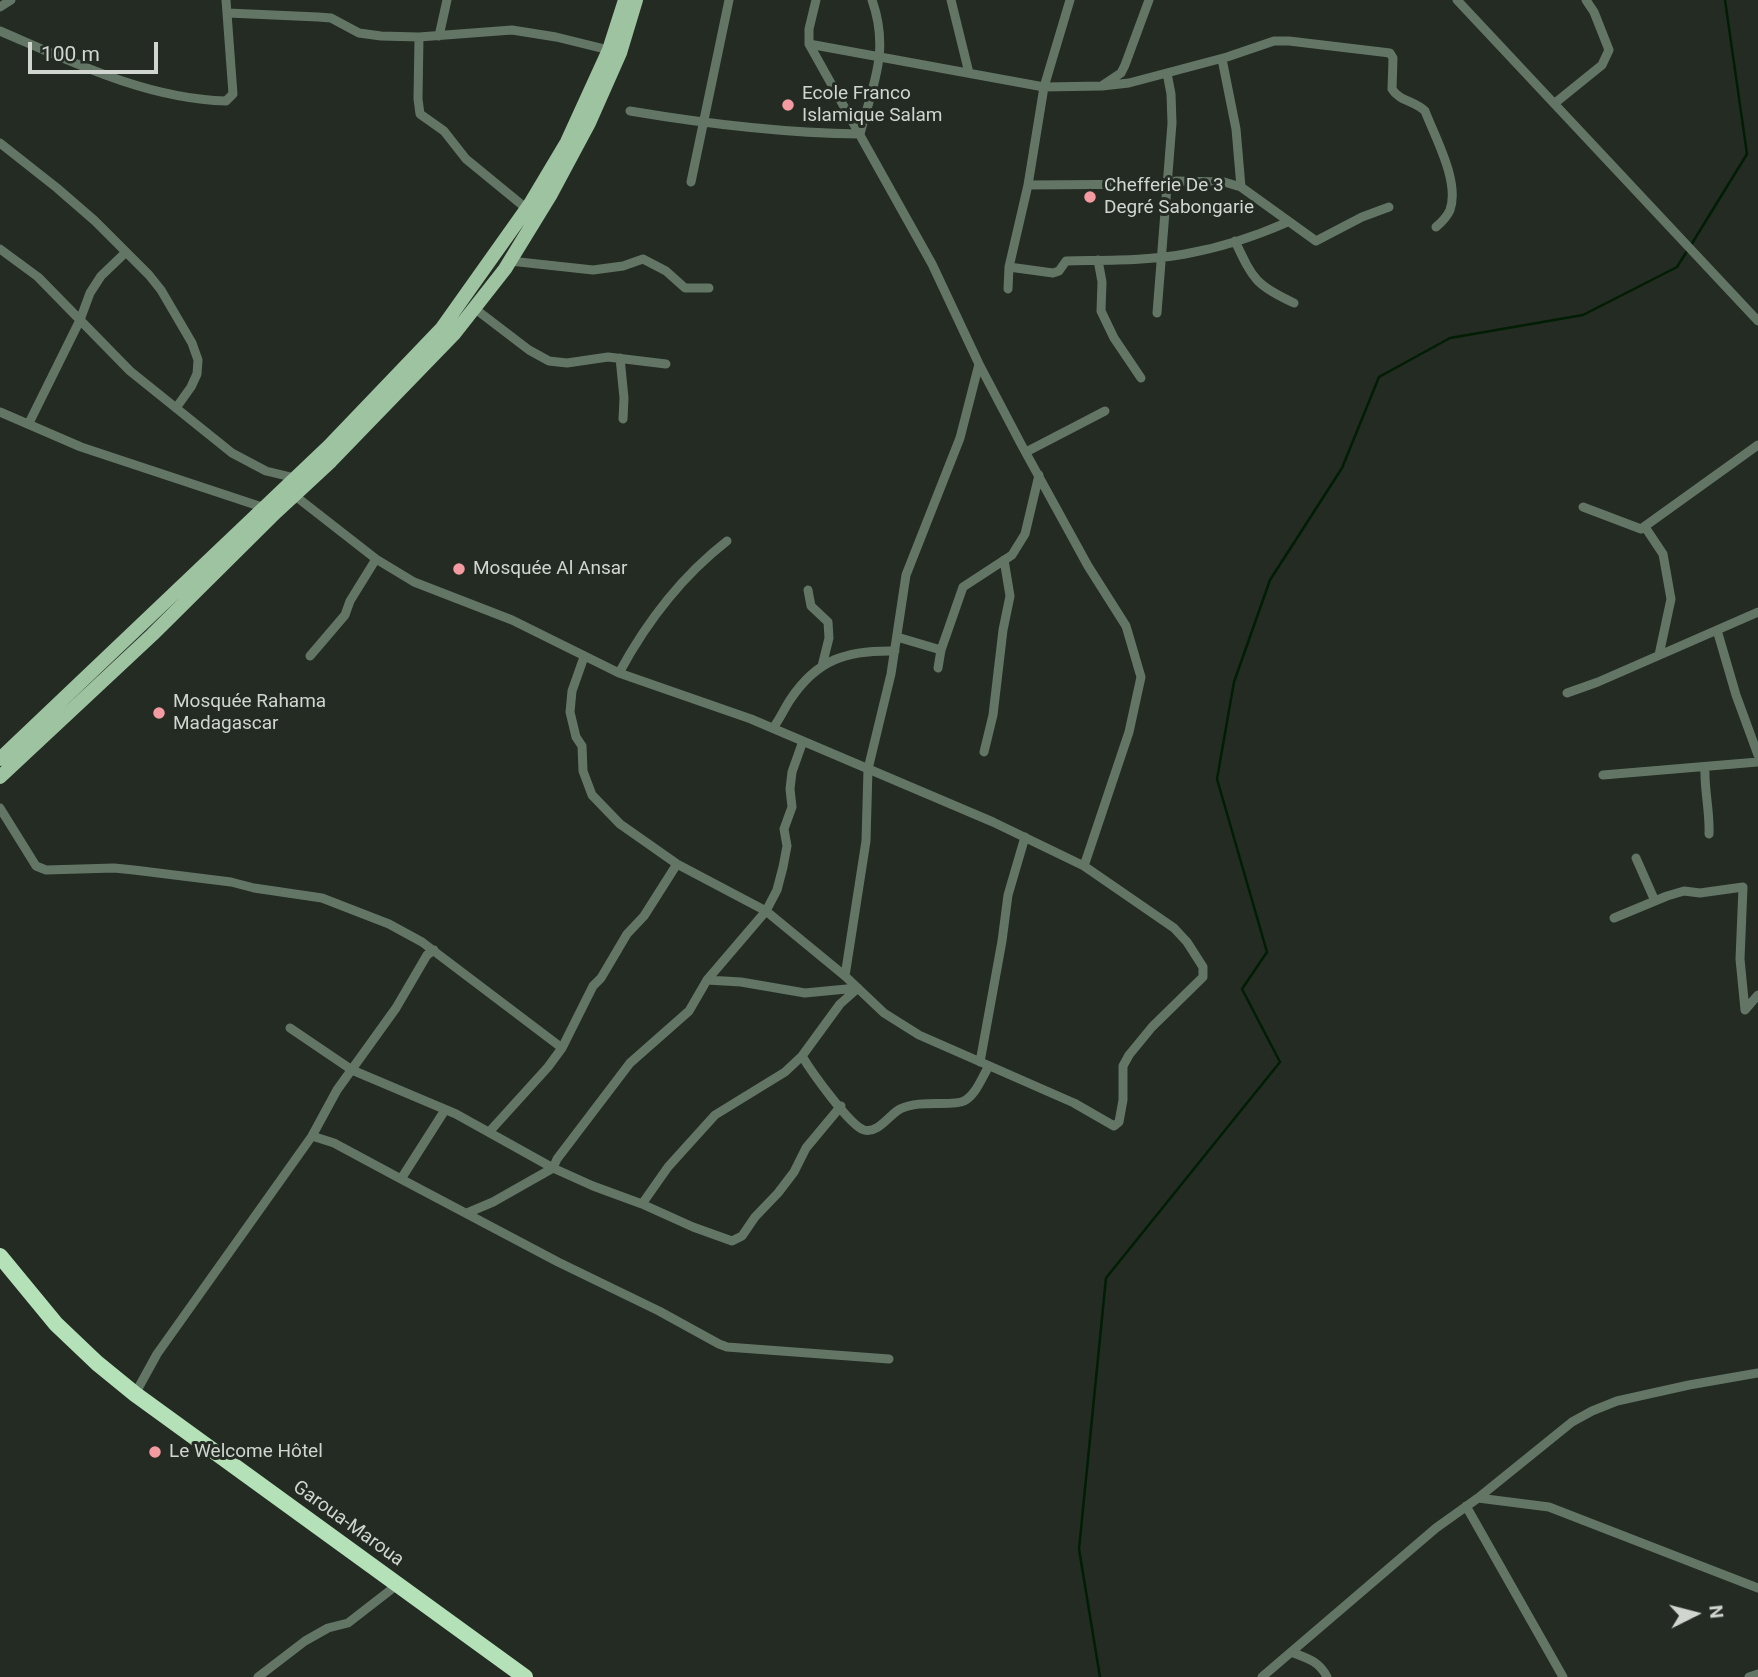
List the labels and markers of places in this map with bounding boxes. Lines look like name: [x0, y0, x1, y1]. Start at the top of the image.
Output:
place label: Ecole Franco Islamique Salam: [802, 83, 943, 127]
marker: Ecole Franco Islamique Salam: [780, 97, 796, 113]
place label: Chefferie De 3 Degré Sabongarie: [1104, 175, 1254, 219]
marker: Chefferie De 3 Degré Sabongarie: [1082, 189, 1098, 205]
place label: Mosquée Al Ansar: [473, 558, 628, 580]
marker: Mosquée Al Ansar: [451, 561, 467, 577]
place label: Mosquée Rahama Madagascar: [173, 691, 326, 735]
marker: Mosquée Rahama Madagascar: [151, 705, 167, 721]
place label: Le Welcome Hôtel: [169, 1441, 323, 1463]
marker: Le Welcome Hôtel: [147, 1444, 163, 1460]

